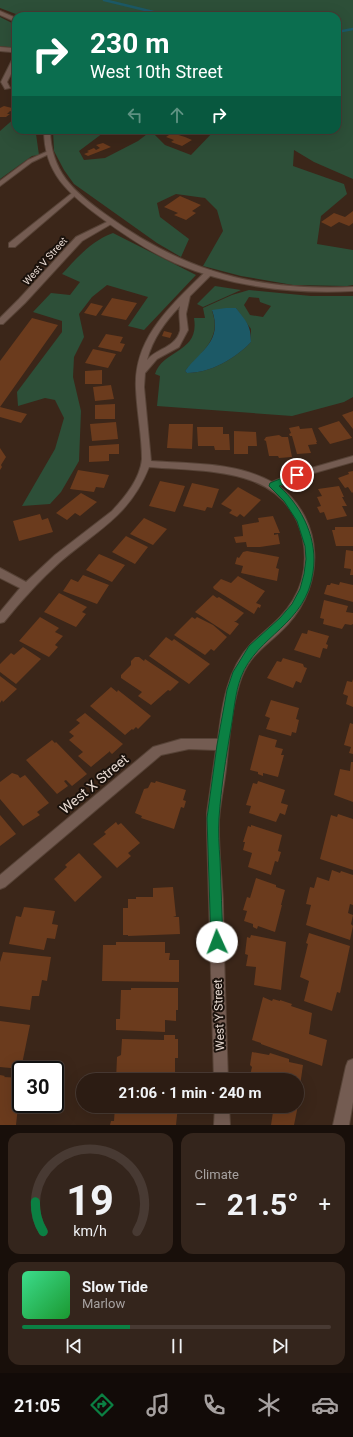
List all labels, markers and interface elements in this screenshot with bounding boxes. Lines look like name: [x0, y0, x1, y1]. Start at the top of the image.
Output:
text: 230 m: [90, 27, 169, 60]
icon: right: [24, 28, 76, 80]
text: West 10th Street: [90, 61, 223, 82]
icon: left: [124, 104, 146, 126]
icon: ahead: [166, 104, 188, 126]
icon: right: [208, 104, 230, 126]
street label: West V Street: [21, 235, 69, 287]
pin: [280, 458, 314, 492]
icon: arrive: [286, 464, 308, 486]
street label: West X Street: [57, 751, 132, 817]
position arrow: [196, 921, 238, 963]
street label: West Y Street: [211, 979, 227, 1051]
speed limit sign: 30: [12, 1061, 64, 1113]
text: 21:06 · 1 min · 240 m: [119, 1084, 261, 1102]
text: Climate: [195, 1167, 239, 1182]
text: 19: [66, 1175, 114, 1224]
text: 21.5°: [227, 1187, 299, 1222]
text: −: [195, 1192, 207, 1217]
text: +: [319, 1192, 331, 1217]
text: km/h: [73, 1222, 107, 1238]
text: Slow Tide: [82, 1278, 148, 1296]
text: Marlow: [82, 1296, 125, 1311]
icon: previous: [63, 1335, 85, 1357]
icon: pause: [166, 1335, 188, 1357]
icon: next: [269, 1335, 291, 1357]
icon: directions: [88, 1391, 116, 1419]
icon: music: [144, 1391, 172, 1419]
icon: phone: [200, 1391, 228, 1419]
icon: climate: [255, 1391, 283, 1419]
icon: car: [311, 1391, 339, 1419]
text: 21:05: [14, 1395, 60, 1416]

